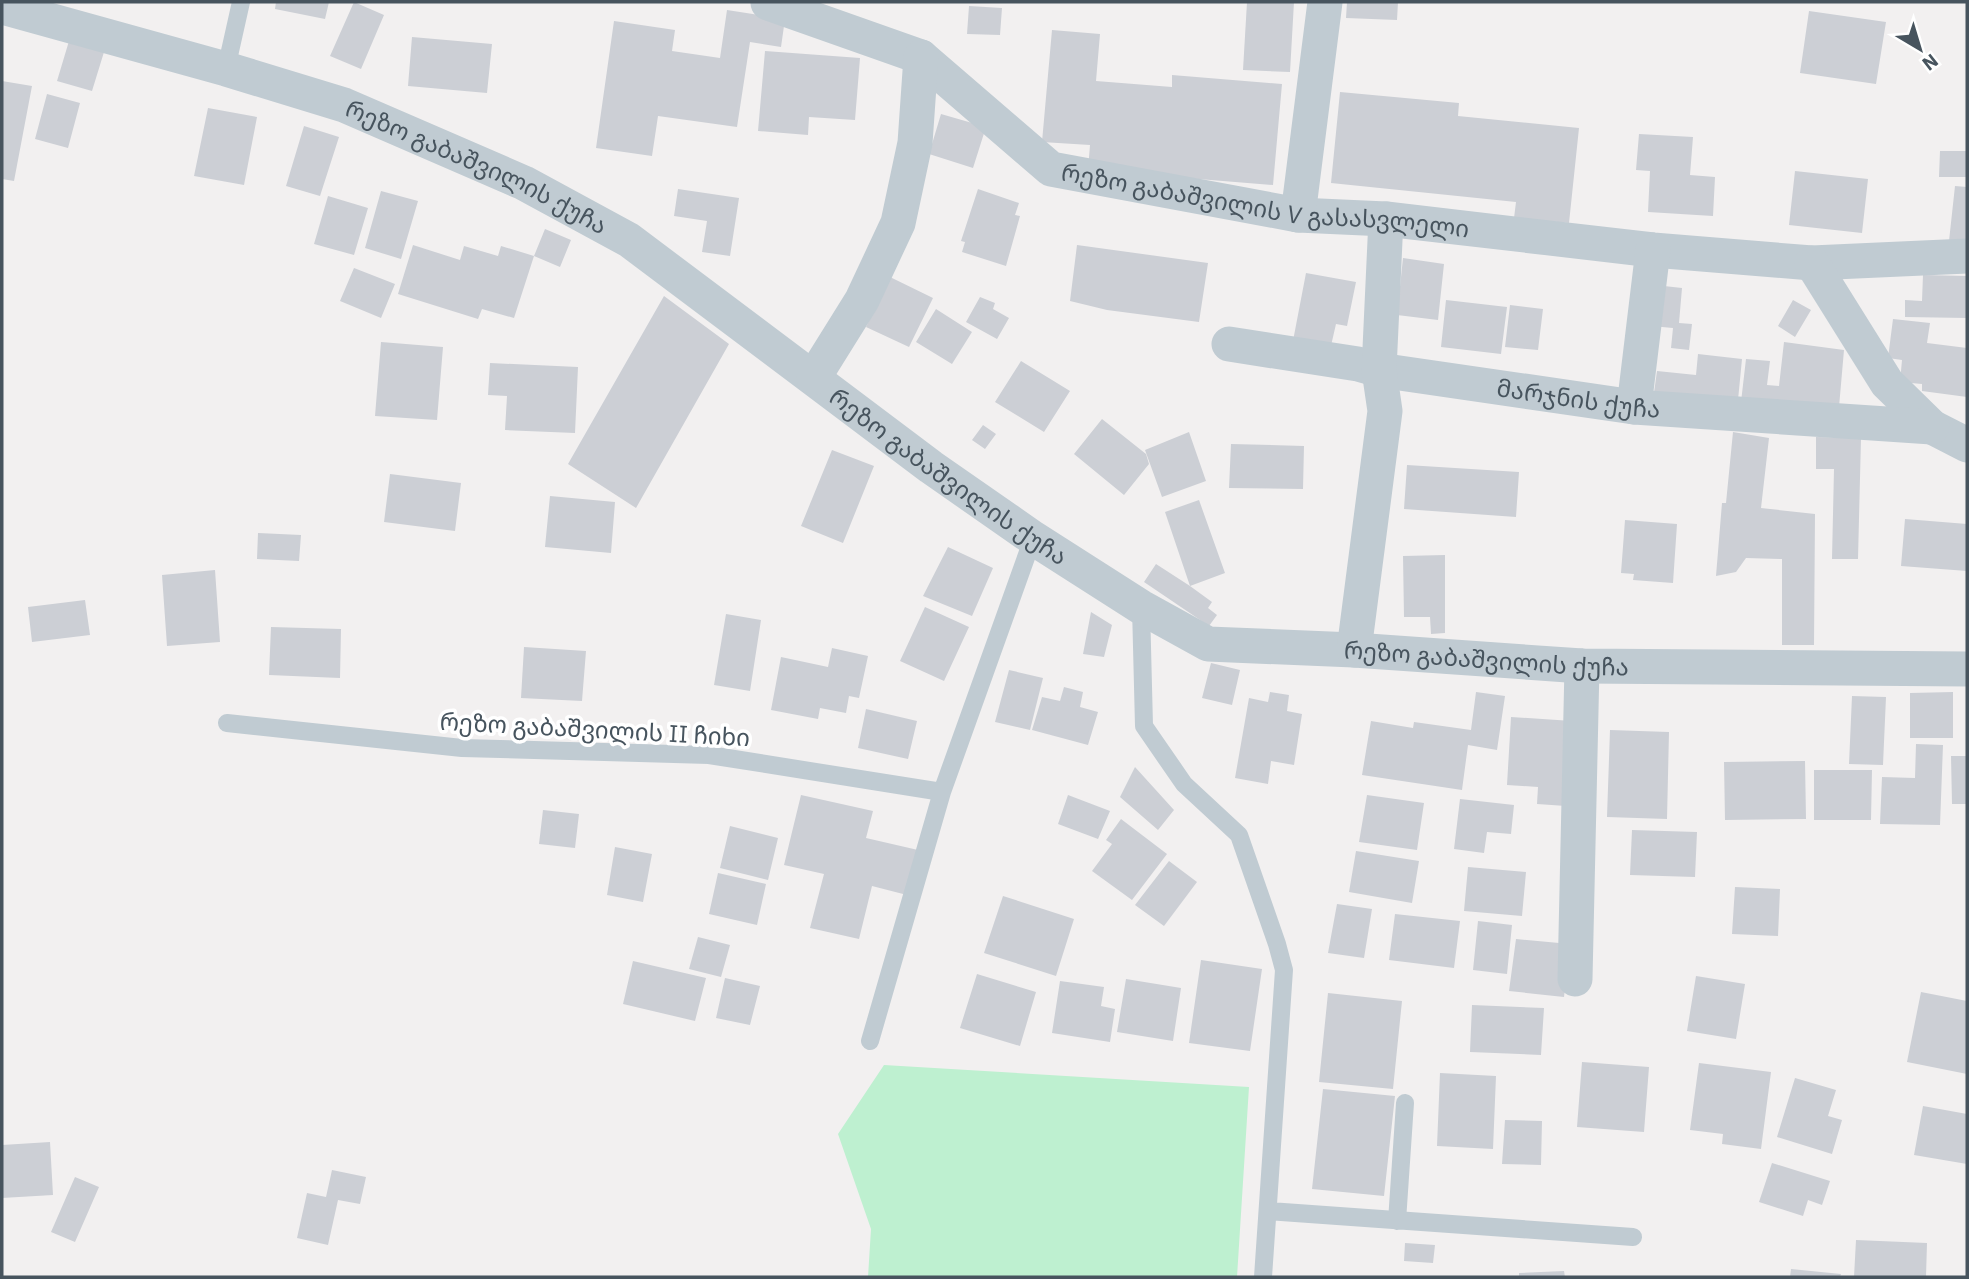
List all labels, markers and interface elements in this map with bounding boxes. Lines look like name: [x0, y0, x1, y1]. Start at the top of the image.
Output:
north arrow: [1885, 14, 1955, 84]
text: N: [1918, 49, 1943, 76]
street label: რეზო გაბაშვილის ქუჩა: [341, 92, 613, 241]
street label: რეზო გაბაშვილის V გასასვლელი: [1059, 155, 1471, 245]
street label: მარჯნის ქუჩა: [1495, 371, 1661, 425]
street label: რეზო გაბაშვილის ქუჩა: [823, 380, 1074, 572]
street label: რეზო გაბაშვილის ქუჩა: [1343, 634, 1629, 682]
street label: რეზო გაბაშვილის II ჩიხი: [439, 705, 751, 753]

